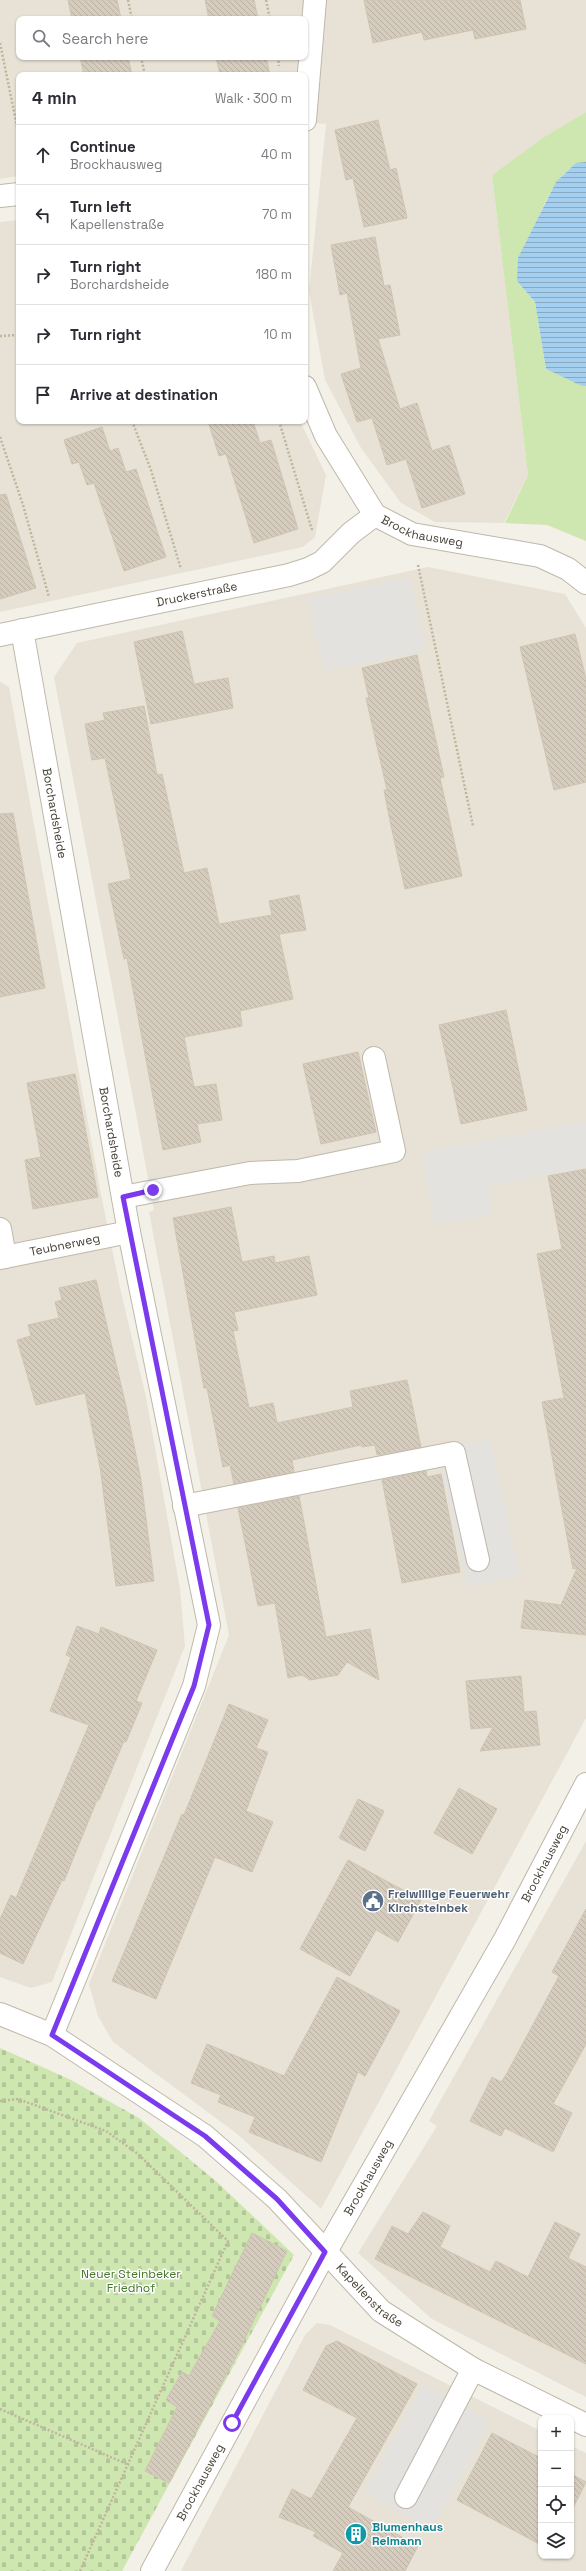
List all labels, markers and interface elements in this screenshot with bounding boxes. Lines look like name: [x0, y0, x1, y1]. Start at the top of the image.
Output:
search box: [16, 16, 308, 60]
icon: search: [30, 27, 52, 49]
text: Search here: [62, 29, 148, 48]
text: 4 min: [32, 87, 77, 109]
text: Walk · 300 m: [215, 90, 292, 107]
text: Continue: [70, 137, 136, 156]
icon: ahead: [32, 144, 54, 166]
text: 40 m: [261, 146, 292, 163]
text: Brockhausweg: [70, 156, 162, 173]
text: Turn left: [70, 197, 132, 216]
icon: left: [32, 204, 54, 226]
text: 70 m: [262, 206, 292, 223]
text: Kapellenstraße: [70, 216, 164, 233]
text: Turn right: [70, 257, 141, 276]
icon: right: [32, 264, 54, 286]
text: 180 m: [256, 266, 292, 283]
text: Borchardsheide: [70, 276, 169, 293]
icon: right: [32, 324, 54, 346]
text: Turn right: [70, 325, 141, 344]
text: 10 m: [264, 326, 292, 343]
icon: arrive: [32, 384, 54, 406]
text: Arrive at destination: [70, 385, 218, 404]
street label: Brockhausweg: [379, 512, 464, 551]
street label: Druckerstraße: [155, 578, 239, 610]
street label: Borchardsheide: [39, 767, 70, 860]
street label: Borchardsheide: [95, 1086, 127, 1179]
route end: [144, 1181, 162, 1199]
street label: Teubnerweg: [28, 1230, 101, 1260]
street label: Brockhausweg: [518, 1822, 571, 1905]
place label: Freiwillige Feuerwehr Kirchsteinbek: [388, 1886, 510, 1916]
public building icon: Freiwillige Feuerwehr Kirchsteinbek: [360, 1888, 386, 1914]
street label: Brockhausweg: [340, 2137, 396, 2219]
street label: Kapellenstraße: [333, 2260, 406, 2331]
park label: Neuer Steinbeker Friedhof: [81, 2266, 181, 2296]
route start: [223, 2414, 241, 2432]
map controls: [538, 2415, 574, 2559]
button: +: [538, 2415, 574, 2451]
street label: Brockhausweg: [173, 2441, 228, 2524]
button: −: [538, 2451, 574, 2487]
button: locate: [538, 2487, 574, 2523]
place label: Blumenhaus Reimann: [372, 2519, 443, 2549]
building icon: Blumenhaus Reimann: [343, 2521, 369, 2547]
button: layers: [538, 2523, 574, 2559]

